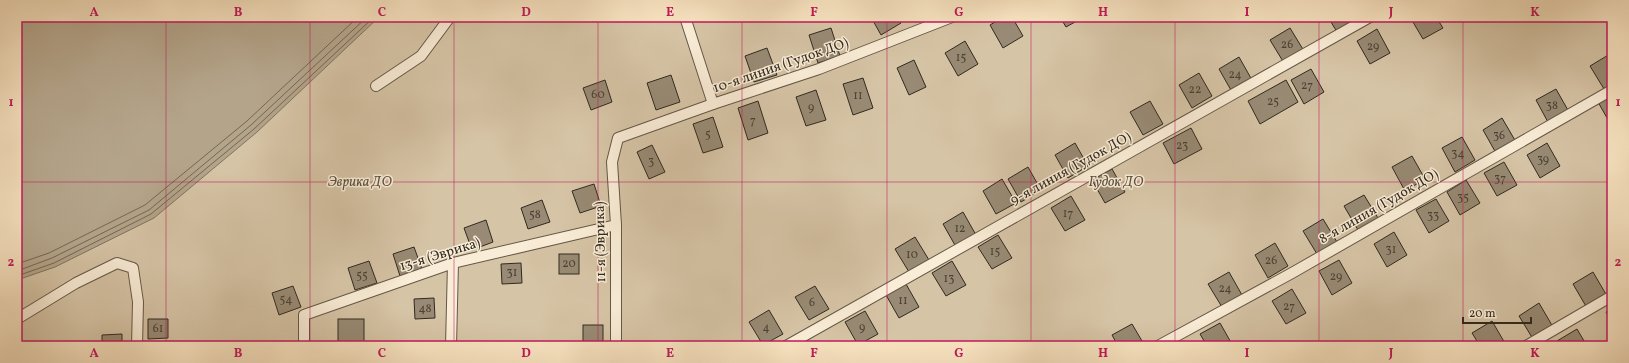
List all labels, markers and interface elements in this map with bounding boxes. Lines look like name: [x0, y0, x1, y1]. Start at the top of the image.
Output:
text: A: [89, 4, 99, 22]
text: B: [234, 4, 243, 22]
text: C: [378, 4, 386, 22]
text: D: [521, 4, 531, 22]
text: E: [666, 4, 674, 22]
text: F: [810, 4, 818, 22]
text: G: [954, 4, 964, 22]
text: H: [1098, 4, 1108, 22]
text: I: [1245, 4, 1250, 22]
text: J: [1388, 4, 1394, 22]
text: K: [1530, 4, 1540, 22]
street label: 10-я линия (Гудок ДО): [711, 34, 851, 98]
house number: 26: [1281, 37, 1293, 53]
house number: 29: [1367, 39, 1379, 55]
house number: 15: [956, 50, 966, 66]
house number: 24: [1228, 67, 1242, 83]
house number: 27: [1301, 78, 1313, 94]
house number: 22: [1189, 82, 1201, 98]
house number: 60: [591, 87, 605, 103]
house number: 11: [853, 88, 863, 104]
text: 1: [8, 94, 14, 112]
house number: 25: [1267, 94, 1279, 110]
text: 1: [1615, 94, 1621, 112]
house number: 38: [1546, 98, 1558, 114]
house number: 9: [808, 100, 814, 116]
house number: 7: [750, 113, 756, 129]
house number: 5: [705, 127, 711, 143]
house number: 36: [1493, 128, 1505, 144]
street label: 9-я линия (Гудок ДО): [1008, 129, 1134, 209]
house number: 23: [1176, 138, 1188, 154]
house number: 34: [1451, 146, 1465, 162]
house number: 39: [1537, 152, 1549, 168]
house number: 3: [648, 154, 654, 170]
street label: 8-я линия (Гудок ДО): [1316, 165, 1442, 249]
house number: 37: [1494, 171, 1506, 187]
park label: Эврика ДО: [328, 173, 393, 192]
park label: Гудок ДО: [1088, 174, 1144, 190]
house number: 35: [1457, 190, 1469, 206]
street label: 11-я (Эврика): [591, 201, 611, 283]
house number: 17: [1063, 206, 1073, 222]
house number: 58: [529, 207, 541, 223]
house number: 33: [1427, 208, 1439, 224]
house number: 12: [954, 221, 966, 237]
street label: 13-я (Эврика): [397, 234, 483, 276]
house number: 31: [1386, 242, 1396, 258]
house number: 15: [990, 244, 1000, 260]
house number: 10: [906, 247, 918, 263]
house number: 26: [1265, 253, 1277, 269]
text: 2: [8, 254, 15, 272]
text: 2: [1615, 254, 1622, 272]
house number: 20: [562, 256, 576, 272]
house number: 31: [507, 265, 517, 281]
house number: 55: [356, 268, 368, 284]
house number: 29: [1330, 269, 1342, 285]
house number: 13: [944, 271, 954, 287]
house number: 24: [1218, 281, 1232, 297]
house number: 54: [280, 292, 292, 308]
house number: 11: [898, 293, 908, 309]
house number: 6: [809, 295, 815, 311]
house number: 27: [1283, 299, 1295, 315]
scale bar: [1463, 299, 1531, 325]
house number: 48: [418, 301, 432, 317]
text: 20 m: [1469, 306, 1496, 322]
house number: 4: [762, 320, 770, 336]
house number: 9: [859, 320, 865, 336]
house number: 61: [153, 321, 163, 337]
text: A: [89, 345, 99, 363]
text: B: [234, 345, 243, 363]
text: C: [378, 345, 386, 363]
text: D: [521, 345, 531, 363]
text: E: [666, 345, 674, 363]
text: F: [810, 345, 818, 363]
text: G: [954, 345, 964, 363]
text: H: [1098, 345, 1108, 363]
text: I: [1245, 345, 1250, 363]
text: J: [1388, 345, 1394, 363]
text: K: [1530, 345, 1540, 363]

